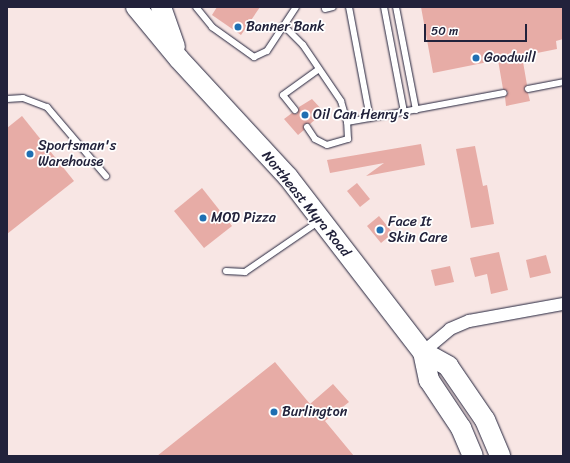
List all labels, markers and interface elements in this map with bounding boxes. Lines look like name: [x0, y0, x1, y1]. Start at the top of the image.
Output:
scale bar: [426, 16, 529, 42]
place label: Banner Bank: [246, 19, 324, 35]
text: 50 m: [431, 20, 458, 42]
marker: Banner Bank: [233, 22, 243, 32]
place label: Goodwill: [484, 50, 536, 66]
marker: Goodwill: [471, 53, 481, 63]
place label: Oil Can Henry's: [313, 107, 410, 123]
marker: Oil Can Henry's: [300, 110, 310, 120]
place label: Sportsman's Warehouse: [38, 138, 116, 170]
street label: Northeast Myra Road: [258, 148, 354, 260]
marker: Sportsman's Warehouse: [25, 149, 35, 159]
place label: MOD Pizza: [211, 210, 276, 226]
marker: MOD Pizza: [198, 213, 208, 223]
place label: Face It Skin Care: [388, 214, 448, 246]
marker: Face It Skin Care: [375, 225, 385, 235]
place label: Burlington: [282, 404, 347, 420]
marker: Burlington: [269, 407, 279, 417]

